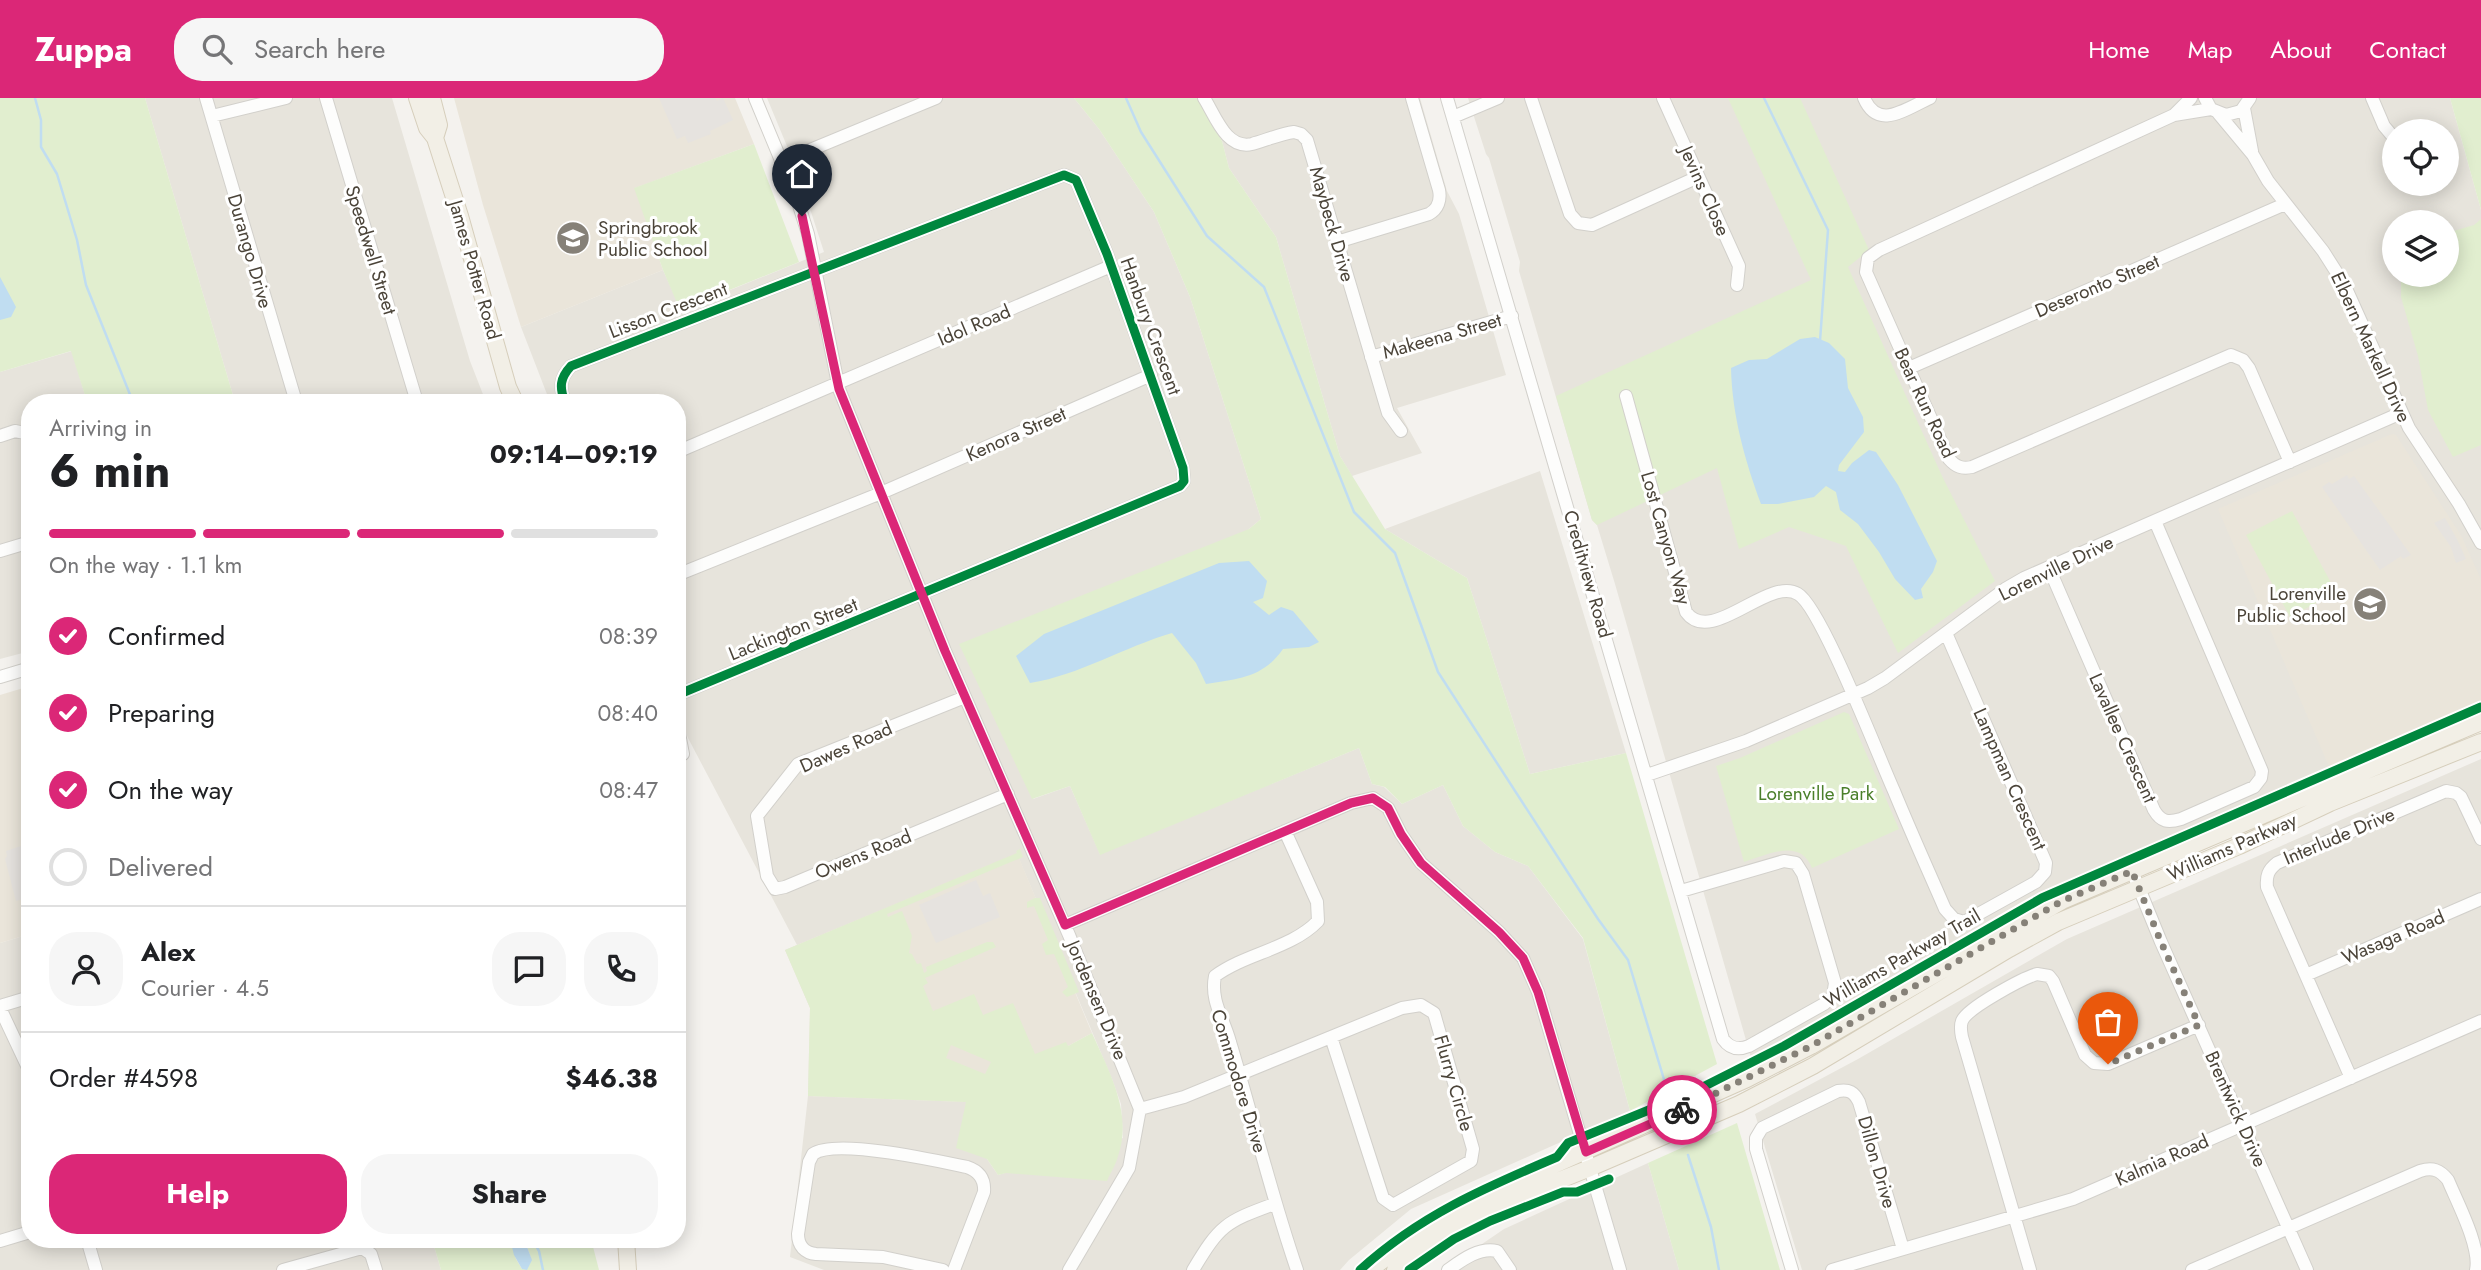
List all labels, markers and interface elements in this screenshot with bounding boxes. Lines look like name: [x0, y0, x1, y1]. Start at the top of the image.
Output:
search box: [174, 18, 664, 81]
text: Zuppa: [35, 26, 132, 73]
icon: search: [198, 30, 236, 68]
text: Search here: [254, 30, 385, 68]
text: Home: [2088, 32, 2150, 67]
text: Map: [2188, 32, 2232, 67]
text: About: [2270, 32, 2331, 67]
text: Contact: [2369, 32, 2446, 67]
map controls: [2382, 119, 2459, 287]
button: locate: [2382, 119, 2459, 196]
street label: Jevins Close: [1672, 139, 1737, 240]
pin: [772, 144, 832, 216]
icon: home: [783, 155, 821, 193]
street label: Maybeck Drive: [1303, 163, 1361, 285]
street label: Speedwell Street: [339, 182, 404, 318]
street label: Durango Drive: [221, 191, 279, 311]
street label: James Potter Road: [441, 194, 508, 343]
button: layers: [2382, 210, 2459, 287]
place label: Springbrook Public School: [598, 214, 708, 263]
school or university icon: Springbrook Public School: [554, 219, 592, 257]
street label: Deseronto Street: [2031, 247, 2164, 324]
street label: Hanbury Crescent: [1114, 253, 1189, 399]
street label: Elbern Markell Drive: [2324, 267, 2418, 427]
street label: Lisson Crescent: [605, 275, 732, 345]
street label: Idol Road: [933, 298, 1015, 352]
street label: Makeena Street: [1379, 306, 1505, 366]
street label: Bear Run Road: [1888, 343, 1962, 463]
street label: Kenora Street: [962, 400, 1071, 468]
text: Arriving in: [49, 411, 152, 445]
text: 09:14–09:19: [490, 435, 658, 473]
text: 6 min: [49, 438, 170, 504]
street label: Lost Canyon Way: [1634, 468, 1698, 608]
street label: Creditview Road: [1557, 507, 1619, 641]
street label: Lorenville Drive: [1994, 528, 2118, 607]
text: On the way · 1.1 km: [49, 548, 242, 582]
place label: Lorenville Public School: [2236, 580, 2346, 629]
school or university icon: Lorenville Public School: [2351, 585, 2389, 623]
street label: Lackington Street: [725, 591, 862, 667]
icon: check: [49, 617, 87, 655]
text: Confirmed: [108, 617, 225, 655]
text: 08:39: [599, 619, 658, 653]
street label: Lavallee Crescent: [2082, 669, 2164, 807]
icon: check: [49, 694, 87, 732]
text: Preparing: [108, 694, 215, 732]
text: 08:40: [598, 696, 658, 730]
street label: Lampman Crescent: [1967, 704, 2054, 855]
street label: Dawes Road: [795, 715, 897, 779]
icon: check: [49, 771, 87, 809]
text: On the way: [108, 771, 233, 809]
text: 08:47: [599, 773, 658, 807]
park label: Lorenville Park: [1758, 780, 1875, 807]
street label: Interlude Drive: [2279, 800, 2399, 872]
street label: Williams Parkway: [2163, 806, 2302, 888]
street label: Owens Road: [811, 822, 915, 886]
text: Delivered: [108, 848, 213, 886]
street label: Williams Parkway Trail: [1819, 902, 1985, 1014]
street label: Wasaga Road: [2337, 903, 2449, 971]
button: person: [49, 932, 123, 1006]
button: chat: [492, 932, 566, 1006]
button: phone: [584, 932, 658, 1006]
text: Alex: [141, 933, 195, 971]
street label: Jordensen Drive: [1059, 933, 1134, 1064]
text: Courier · 4.5: [141, 971, 269, 1005]
pin: [2078, 992, 2138, 1064]
icon: bag: [2089, 1003, 2127, 1041]
street label: Commodore Drive: [1204, 1006, 1274, 1156]
street label: Flurry Circle: [1427, 1032, 1481, 1134]
street label: Brentwick Drive: [2198, 1047, 2274, 1172]
text: Order #4598: [49, 1059, 198, 1097]
text: $46.38: [565, 1059, 658, 1097]
courier: [1647, 1075, 1717, 1145]
icon: bike: [1663, 1091, 1701, 1129]
street label: Dillon Drive: [1851, 1113, 1903, 1212]
street label: Kalmia Road: [2111, 1127, 2213, 1193]
button: Help: [49, 1154, 347, 1234]
button: Share: [361, 1154, 658, 1234]

